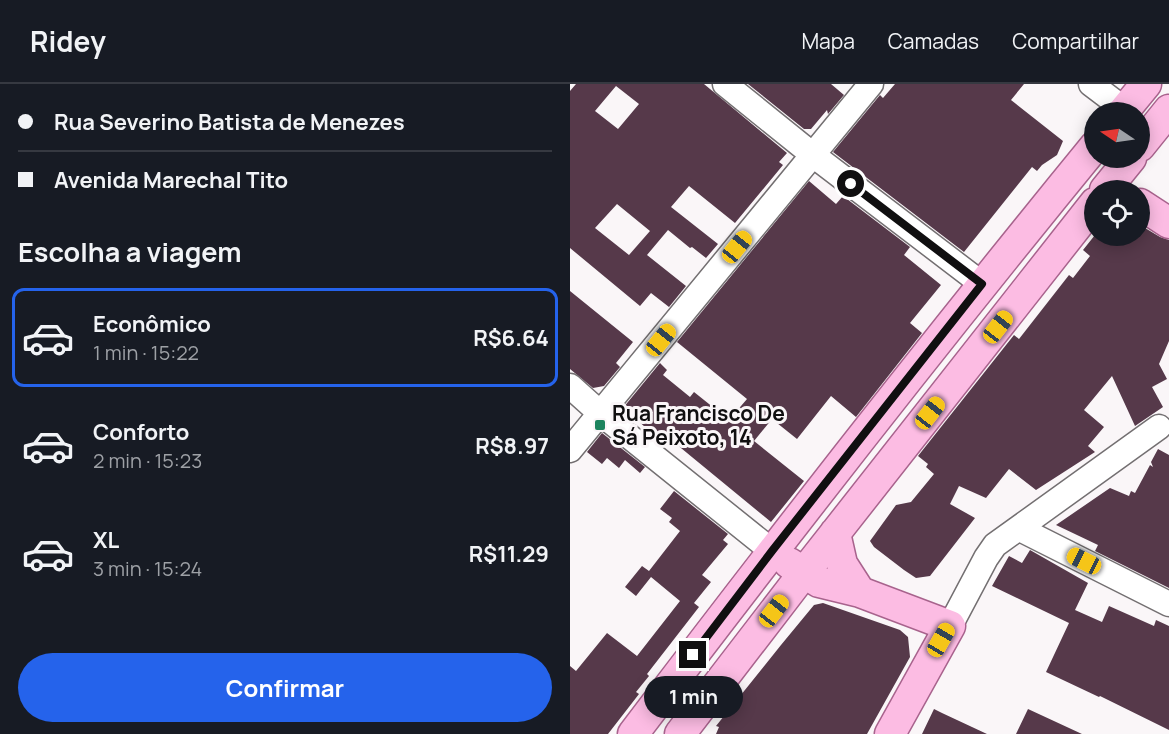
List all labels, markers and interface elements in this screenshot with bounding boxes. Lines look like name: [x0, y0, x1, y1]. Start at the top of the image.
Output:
text: Ridey: [30, 22, 106, 60]
text: Mapa: [801, 27, 855, 55]
text: Camadas: [888, 27, 979, 55]
text: Compartilhar: [1012, 27, 1139, 55]
north arrow: [1084, 102, 1150, 168]
map controls: [1084, 102, 1150, 246]
text: Rua Severino Batista de Menezes: [54, 107, 405, 137]
text: Avenida Marechal Tito: [54, 165, 288, 195]
route start: [837, 170, 864, 197]
button: locate: [1084, 180, 1150, 246]
car: [719, 227, 755, 267]
text: Escolha a viagem: [18, 233, 241, 270]
car: [980, 307, 1016, 347]
text: Econômico: [93, 309, 211, 339]
icon: car: [21, 311, 75, 365]
car: [643, 320, 679, 360]
text: R$6.64: [473, 323, 549, 353]
text: 1 min · 15:22: [93, 339, 199, 366]
car: [912, 393, 948, 433]
place label: Rua Francisco De Sá Peixoto, 14: [612, 399, 785, 451]
text: Conforto: [93, 417, 189, 447]
marker: Rua Francisco De Sá Peixoto, 14: [593, 418, 607, 432]
icon: car: [21, 419, 75, 473]
text: R$8.97: [475, 431, 549, 461]
text: 2 min · 15:23: [93, 447, 202, 474]
text: XL: [93, 525, 119, 555]
icon: car: [21, 527, 75, 581]
text: R$11.29: [469, 539, 549, 569]
car: [1064, 545, 1104, 577]
text: 3 min · 15:24: [93, 555, 202, 582]
car: [756, 591, 792, 631]
car: [924, 620, 958, 660]
route end: [679, 641, 706, 668]
button: Confirmar: [18, 653, 552, 722]
callout: 1 min: [644, 676, 742, 718]
text: 1 min: [669, 683, 718, 710]

